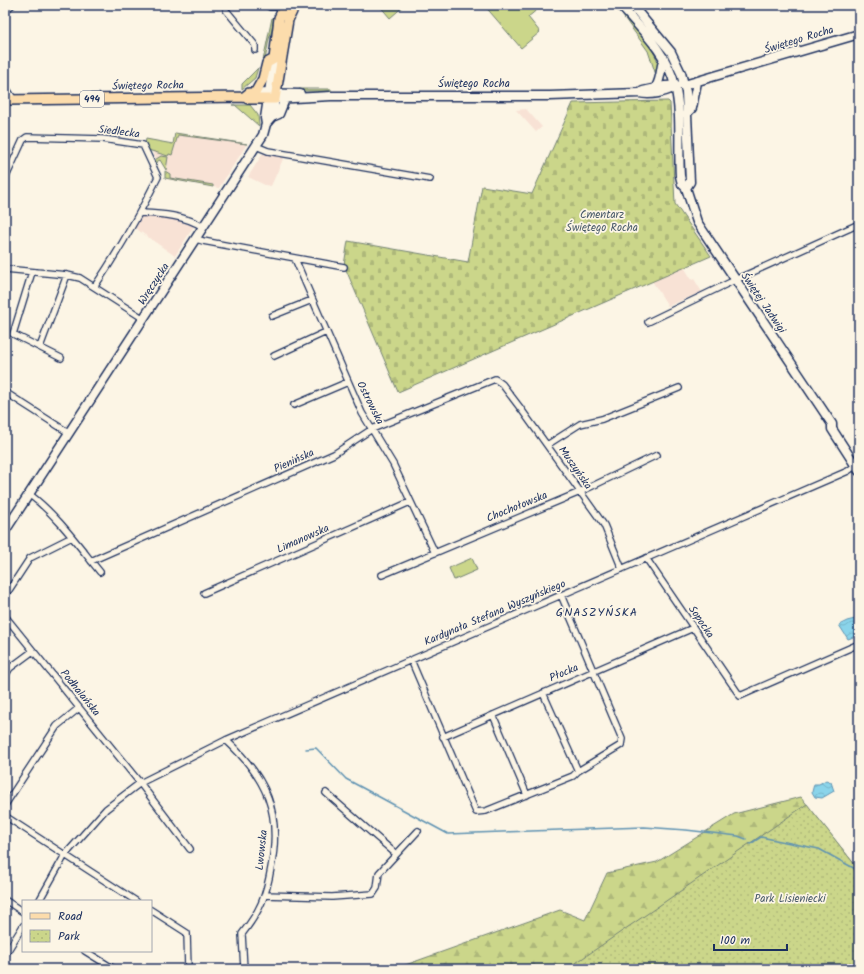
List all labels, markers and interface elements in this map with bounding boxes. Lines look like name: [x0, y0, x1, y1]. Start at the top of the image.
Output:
street label: Świętego Rocha: [762, 21, 836, 59]
street label: Świętego Rocha: [438, 75, 510, 93]
street label: Świętego Rocha: [112, 76, 184, 96]
road number: 494: [80, 91, 104, 107]
street label: Siedlecka: [97, 121, 141, 143]
park label: Cmentarz Świętego Rocha: [566, 206, 638, 237]
street label: Wręczycka: [134, 259, 174, 309]
street label: Świętej Jadwigi: [736, 269, 790, 338]
street label: Ostrowska: [351, 378, 389, 428]
street label: Muszyńska: [553, 443, 597, 493]
street label: Pienińska: [271, 444, 317, 478]
street label: Chochołowska: [484, 487, 550, 527]
street label: Limanowska: [274, 519, 332, 559]
street label: Kardynała Stefana Wyszyńskiego: [421, 575, 569, 651]
street label: Sopocka: [683, 602, 719, 642]
district label: GNASZYŃSKA: [556, 603, 638, 622]
street label: Płocka: [547, 659, 581, 687]
street label: Podhalańska: [55, 665, 105, 721]
street label: Lwowska: [251, 829, 273, 871]
park label: Park Lisieniecki: [754, 890, 826, 908]
legend: [22, 900, 152, 952]
text: Road: [58, 907, 83, 926]
scale bar: [714, 926, 787, 952]
text: Park: [58, 927, 80, 946]
text: 100 m: [720, 931, 751, 950]

